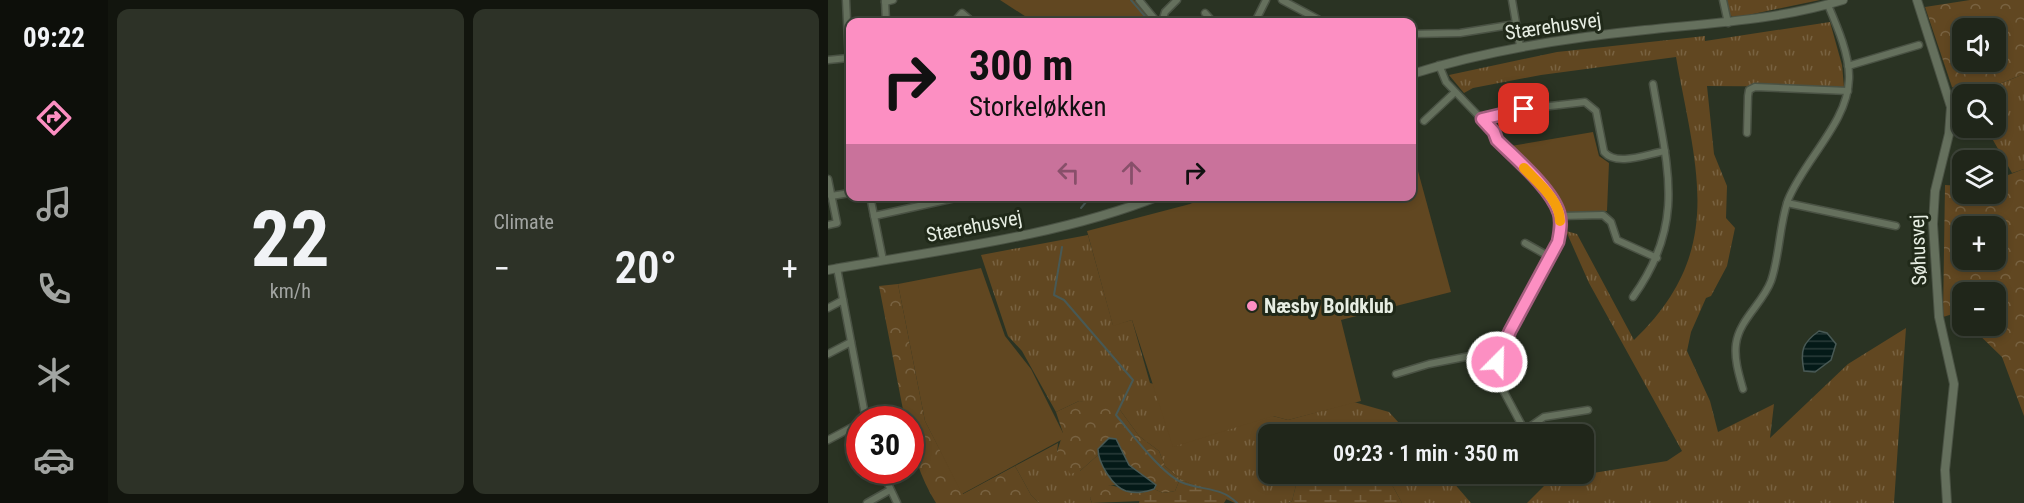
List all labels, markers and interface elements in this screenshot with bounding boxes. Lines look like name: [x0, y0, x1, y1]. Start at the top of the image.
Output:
street label: Stærehusvej: [1503, 7, 1603, 45]
map controls: [1952, 18, 2006, 336]
button: sound: [1952, 18, 2006, 72]
text: 09:22: [23, 22, 85, 54]
text: 300 m: [969, 41, 1074, 90]
icon: right: [870, 42, 948, 120]
pin: [1498, 83, 1549, 134]
button: search: [1952, 84, 2006, 138]
text: Storkeløkken: [969, 91, 1107, 123]
icon: arrive: [1507, 92, 1540, 125]
icon: directions: [33, 97, 75, 139]
button: layers: [1952, 150, 2006, 204]
icon: left: [1052, 156, 1085, 189]
icon: ahead: [1115, 156, 1148, 189]
icon: right: [1178, 156, 1211, 189]
icon: music: [33, 183, 75, 225]
text: 22: [251, 194, 330, 285]
street label: Stærehusvej: [924, 205, 1024, 247]
text: Climate: [494, 210, 554, 234]
street label: Søhusvej: [1905, 214, 1931, 286]
button: +: [1952, 216, 2006, 270]
text: 20°: [614, 241, 677, 294]
text: −: [494, 249, 510, 288]
text: +: [782, 249, 798, 288]
icon: phone: [33, 268, 75, 310]
text: km/h: [270, 279, 311, 303]
button: −: [1952, 282, 2006, 336]
place label: Næsby Boldklub: [1264, 294, 1394, 318]
marker: Næsby Boldklub: [1245, 299, 1259, 313]
position arrow: [1465, 330, 1529, 394]
icon: climate: [33, 354, 75, 396]
speed limit sign: 30: [846, 406, 924, 484]
icon: car: [33, 439, 75, 481]
text: 09:23 · 1 min · 350 m: [1333, 441, 1519, 466]

